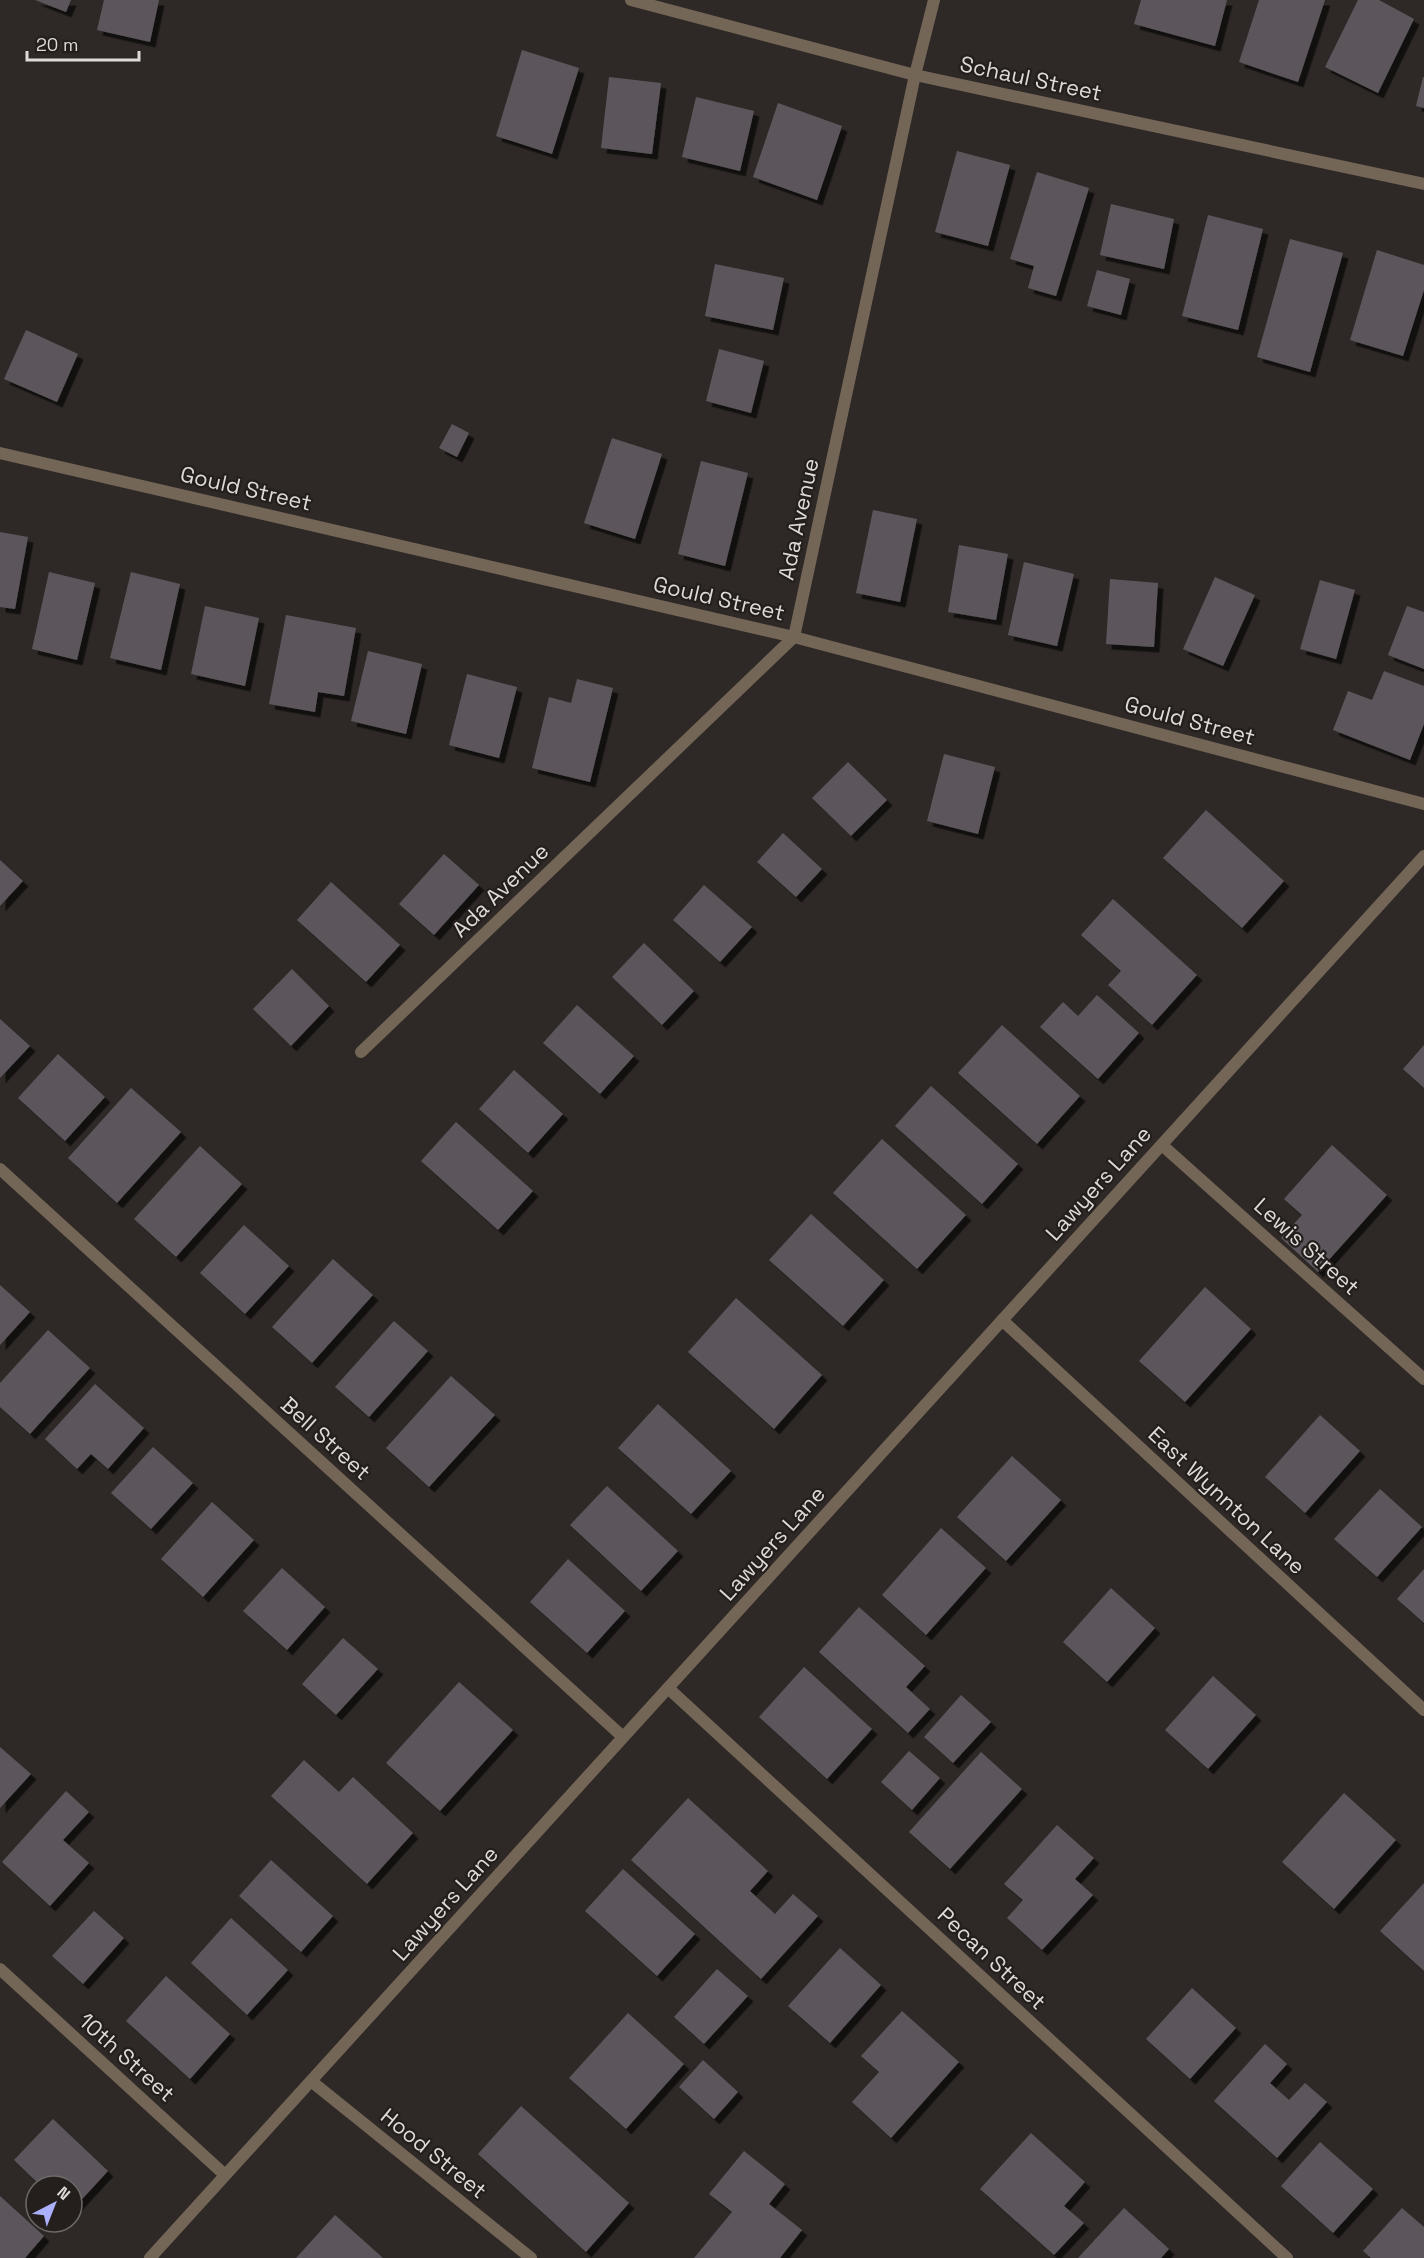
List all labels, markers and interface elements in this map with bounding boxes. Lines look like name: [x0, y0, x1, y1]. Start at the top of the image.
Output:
scale bar: [27, 24, 140, 62]
text: 20 m: [36, 33, 79, 56]
street label: Schaul Street: [958, 49, 1104, 107]
street label: Ada Avenue: [771, 456, 825, 582]
street label: Gould Street: [178, 459, 314, 517]
street label: Gould Street: [651, 569, 787, 627]
street label: Gould Street: [1122, 689, 1258, 751]
street label: Ada Avenue: [446, 837, 554, 943]
street label: Lawyers Lane: [1039, 1120, 1157, 1246]
street label: Lewis Street: [1248, 1191, 1366, 1301]
street label: Bell Street: [275, 1390, 377, 1486]
street label: East Wynnton Lane: [1143, 1420, 1311, 1580]
street label: Lawyers Lane: [713, 1480, 831, 1606]
street label: Lawyers Lane: [386, 1840, 504, 1966]
street label: Pecan Street: [932, 1901, 1052, 2015]
street label: 10th Street: [73, 2007, 181, 2107]
street label: Hood Street: [375, 2102, 493, 2204]
north arrow: [24, 2174, 84, 2234]
text: N: [53, 2182, 75, 2205]

